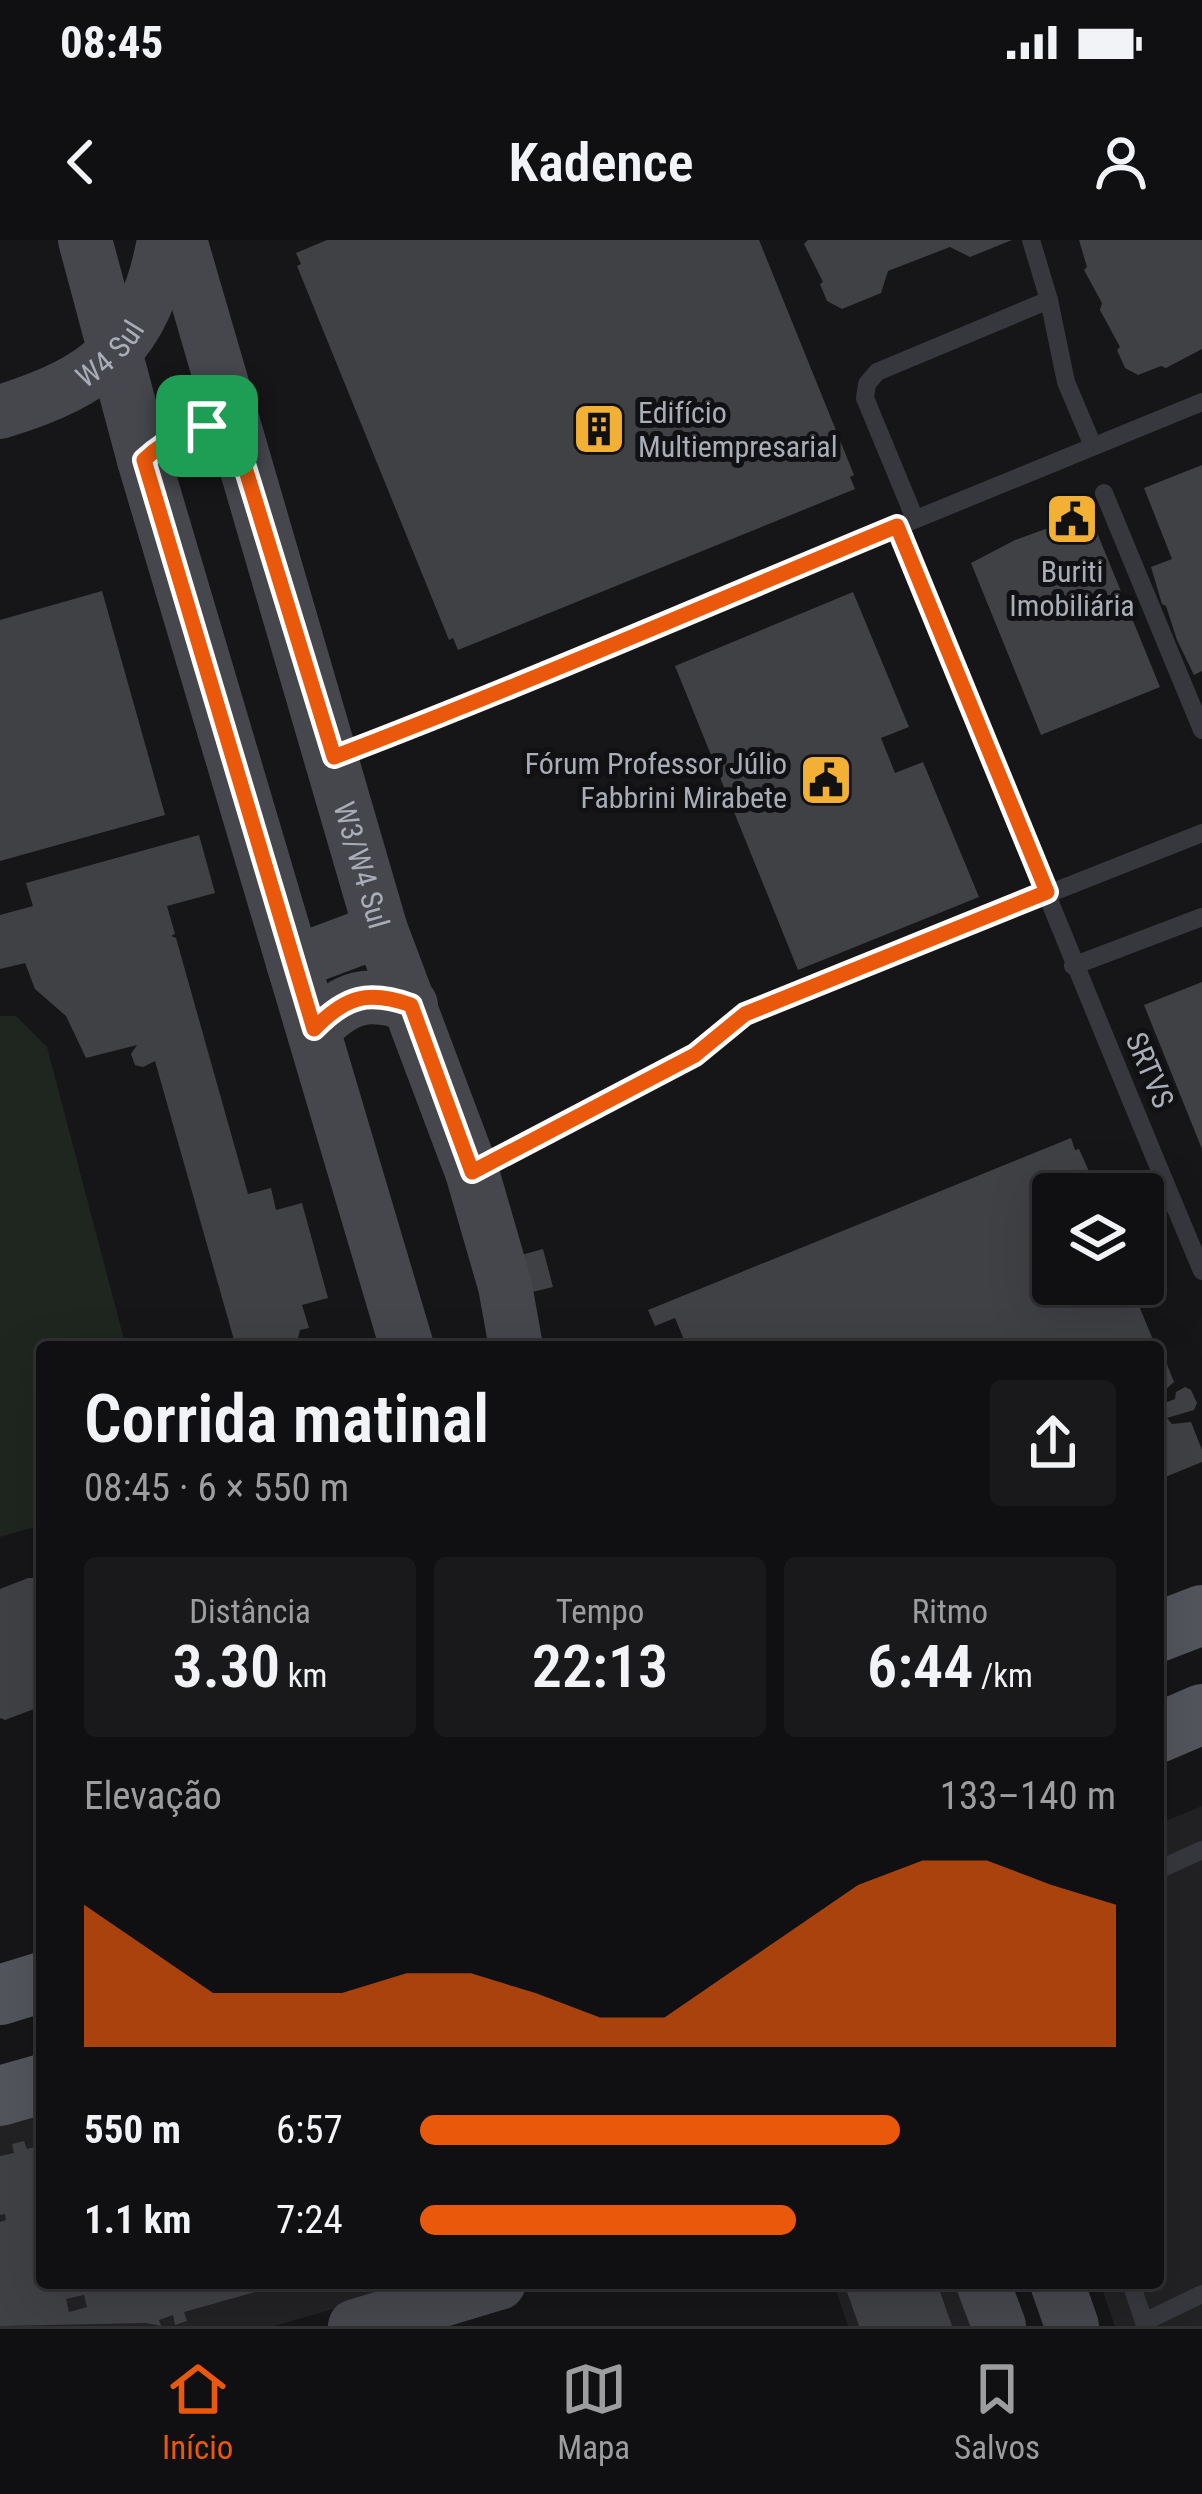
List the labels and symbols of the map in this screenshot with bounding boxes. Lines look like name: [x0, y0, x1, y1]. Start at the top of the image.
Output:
street label: W4 Sul: [69, 314, 151, 394]
pin: [156, 375, 258, 477]
place label: Edifício Multiempresarial: [638, 395, 838, 464]
building icon: Edifício Multiempresarial: [571, 401, 627, 457]
public building icon: Buriti Imobiliária: [1044, 491, 1100, 547]
place label: Buriti Imobiliária: [1009, 554, 1135, 623]
place label: Fórum Professor Júlio Fabbrini Mirabete: [525, 746, 787, 815]
public building icon: Fórum Professor Júlio Fabbrini Mirabete: [798, 752, 854, 808]
street label: W3/W4 Sul: [327, 798, 397, 932]
street label: SRTVS: [1119, 1027, 1181, 1113]

